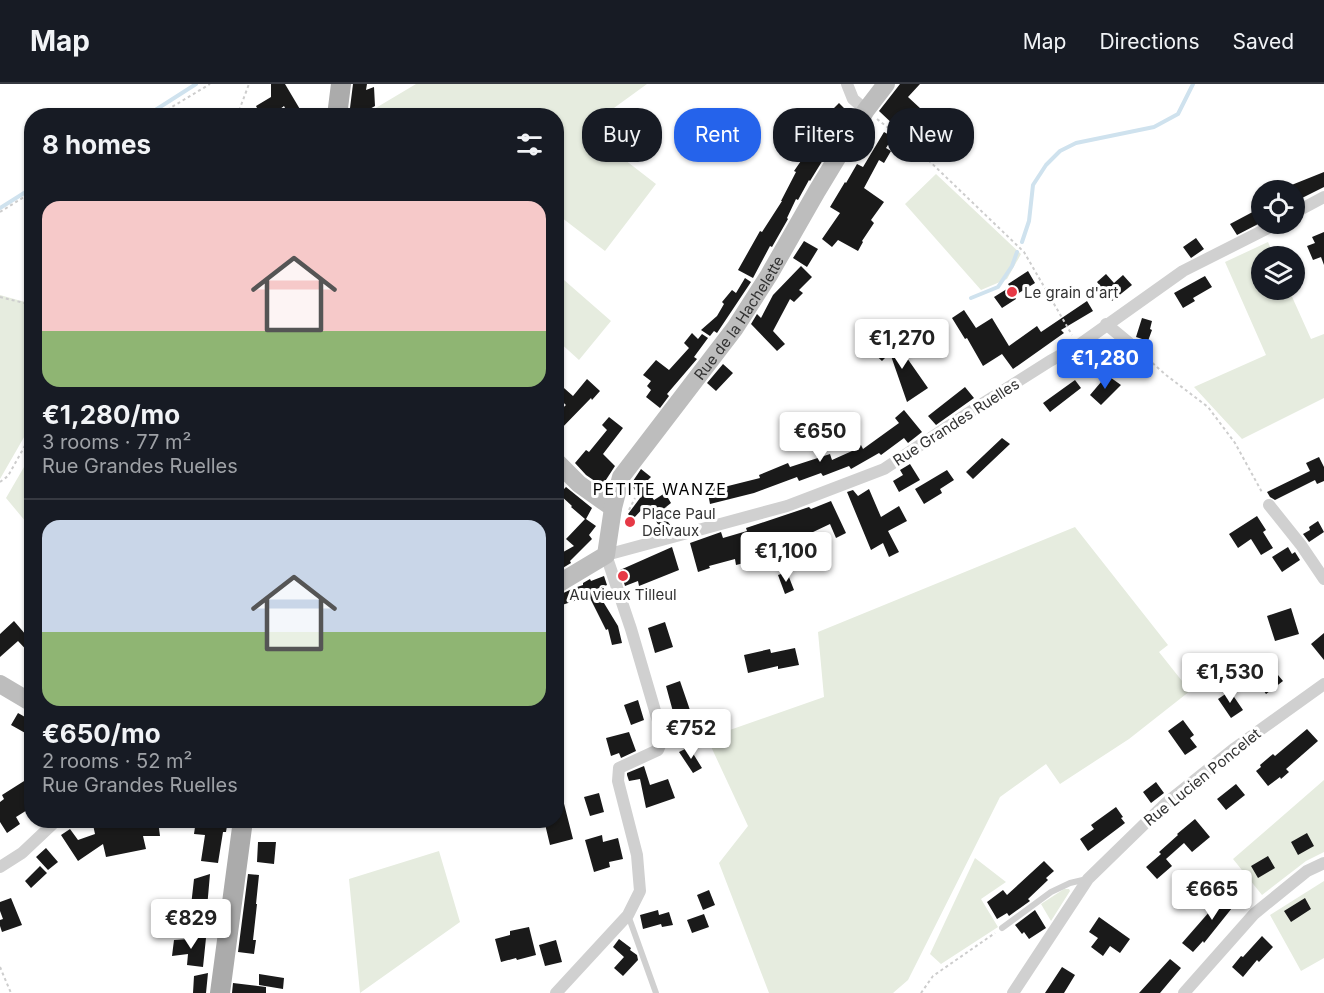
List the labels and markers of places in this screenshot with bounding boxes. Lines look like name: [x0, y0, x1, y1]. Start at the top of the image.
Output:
place label: Le grain d'art: [1024, 283, 1118, 302]
marker: Le grain d'art: [1005, 285, 1019, 299]
pin: €1,270: [853, 319, 951, 370]
pin: €1,280: [1056, 339, 1154, 390]
pin: €650: [784, 412, 856, 463]
place label: Place Paul Delvaux: [642, 504, 716, 540]
marker: Place Paul Delvaux: [623, 515, 637, 529]
pin: €1,100: [737, 532, 835, 583]
marker: Au vieux Tilleul: [616, 569, 630, 583]
place label: Au vieux Tilleul: [569, 585, 677, 604]
pin: €1,530: [1181, 653, 1279, 704]
pin: €752: [655, 709, 727, 760]
pin: €665: [1176, 870, 1248, 921]
pin: €829: [155, 899, 227, 950]

